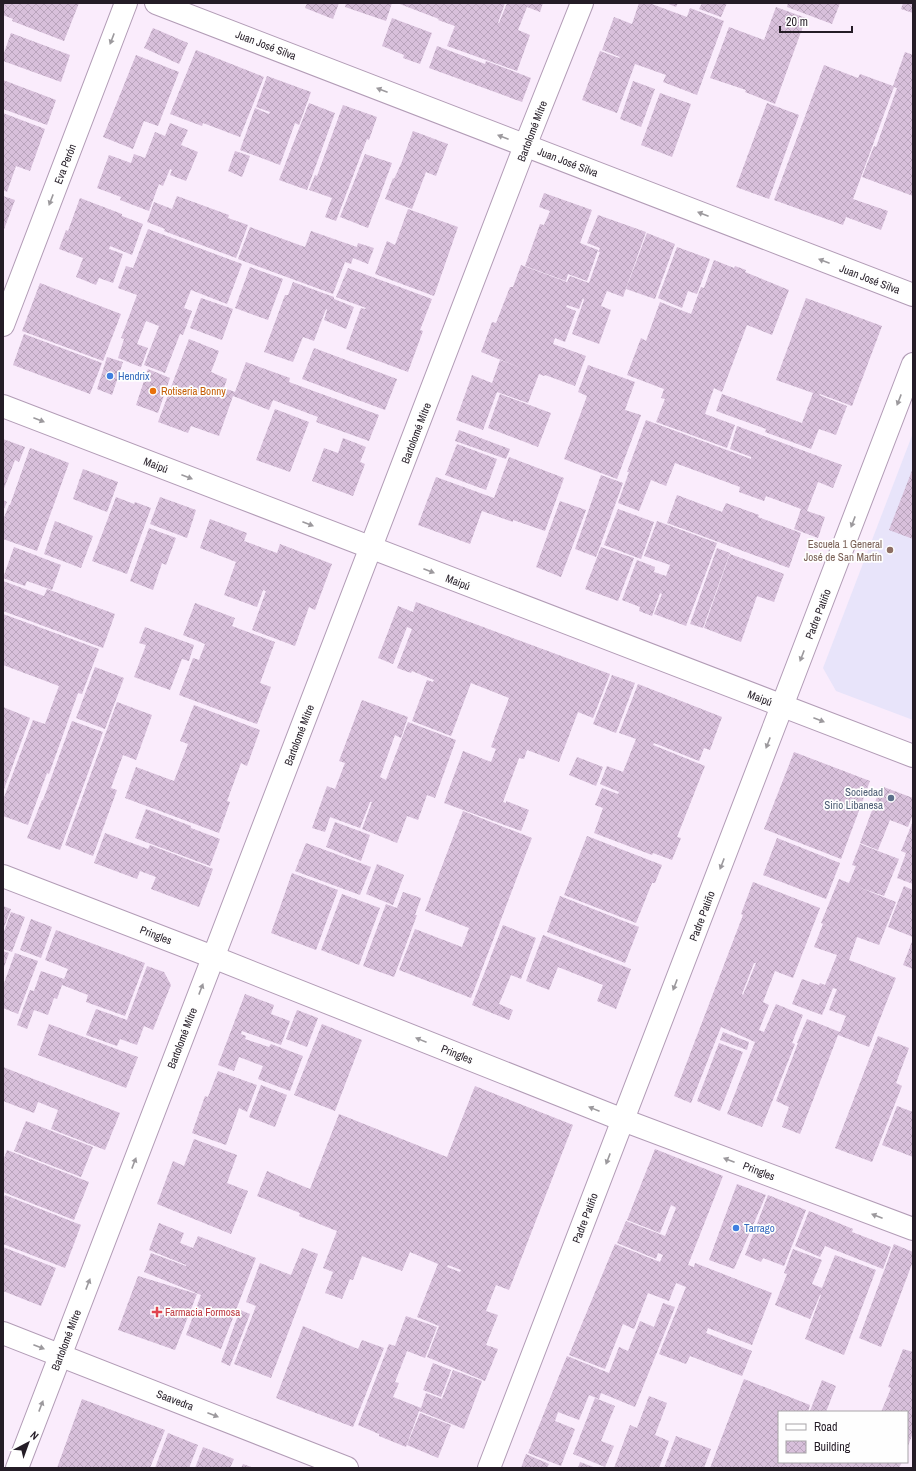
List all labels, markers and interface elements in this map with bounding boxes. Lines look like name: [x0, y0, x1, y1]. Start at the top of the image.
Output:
scale bar: [780, 8, 852, 34]
text: 20 m: [786, 14, 808, 30]
street label: Juan José Silva: [234, 27, 298, 63]
one-way arrow: [109, 34, 115, 46]
one-way arrow: [376, 87, 388, 93]
street label: Bartolomé Mitre: [514, 99, 550, 163]
one-way arrow: [497, 134, 509, 140]
street label: Eva Perón: [51, 142, 79, 186]
street label: Juan José Silva: [536, 144, 600, 180]
one-way arrow: [47, 195, 53, 207]
one-way arrow: [697, 211, 709, 217]
one-way arrow: [818, 258, 830, 264]
street label: Juan José Silva: [838, 261, 902, 297]
place label: Hendrix: [118, 369, 150, 383]
marker: Hendrix: [105, 371, 115, 381]
place label: Rotiseria Bonny: [161, 384, 226, 398]
marker: Rotiseria Bonny: [148, 386, 158, 396]
one-way arrow: [896, 395, 902, 407]
street label: Bartolomé Mitre: [398, 401, 434, 465]
one-way arrow: [34, 418, 46, 424]
street label: Maipú: [142, 454, 170, 476]
one-way arrow: [181, 475, 193, 481]
one-way arrow: [849, 516, 855, 528]
one-way arrow: [303, 521, 314, 527]
place label: Escuela 1 General José de San Martín: [804, 537, 882, 564]
marker: Escuela 1 General José de San Martín: [885, 545, 895, 555]
one-way arrow: [424, 568, 436, 574]
street label: Maipú: [444, 571, 472, 593]
street label: Padre Patiño: [802, 587, 834, 641]
one-way arrow: [798, 651, 804, 663]
street label: Maipú: [746, 687, 774, 709]
street label: Bartolomé Mitre: [281, 703, 317, 767]
one-way arrow: [813, 718, 825, 724]
one-way arrow: [765, 737, 771, 749]
place label: Sociedad Sirio Libanesa: [824, 785, 883, 812]
marker: Sociedad Sirio Libanesa: [886, 793, 896, 803]
one-way arrow: [718, 859, 724, 871]
street label: Padre Patiño: [686, 889, 718, 943]
street label: Pringles: [138, 923, 174, 948]
one-way arrow: [671, 980, 677, 992]
one-way arrow: [199, 983, 205, 995]
street label: Bartolomé Mitre: [164, 1006, 200, 1070]
one-way arrow: [416, 1037, 427, 1043]
street label: Pringles: [439, 1041, 475, 1067]
one-way arrow: [588, 1105, 600, 1111]
one-way arrow: [604, 1153, 610, 1165]
one-way arrow: [132, 1156, 138, 1168]
one-way arrow: [722, 1156, 734, 1162]
street label: Pringles: [741, 1159, 777, 1184]
street label: Padre Patiño: [569, 1191, 601, 1245]
one-way arrow: [870, 1212, 882, 1218]
place label: Tarrago: [744, 1221, 775, 1235]
marker: Tarrago: [731, 1223, 741, 1233]
one-way arrow: [85, 1278, 91, 1290]
place label: Farmacia Formosa: [165, 1305, 240, 1319]
marker: Farmacia Formosa: [152, 1307, 162, 1317]
street label: Bartolomé Mitre: [48, 1308, 84, 1372]
one-way arrow: [34, 1345, 46, 1351]
street label: Saavedra: [154, 1387, 196, 1413]
one-way arrow: [39, 1399, 45, 1411]
legend: [778, 1411, 908, 1463]
one-way arrow: [207, 1412, 218, 1418]
text: Road: [814, 1419, 838, 1435]
north arrow: [8, 1423, 48, 1463]
text: N: [28, 1428, 42, 1443]
text: Building: [814, 1439, 851, 1455]

